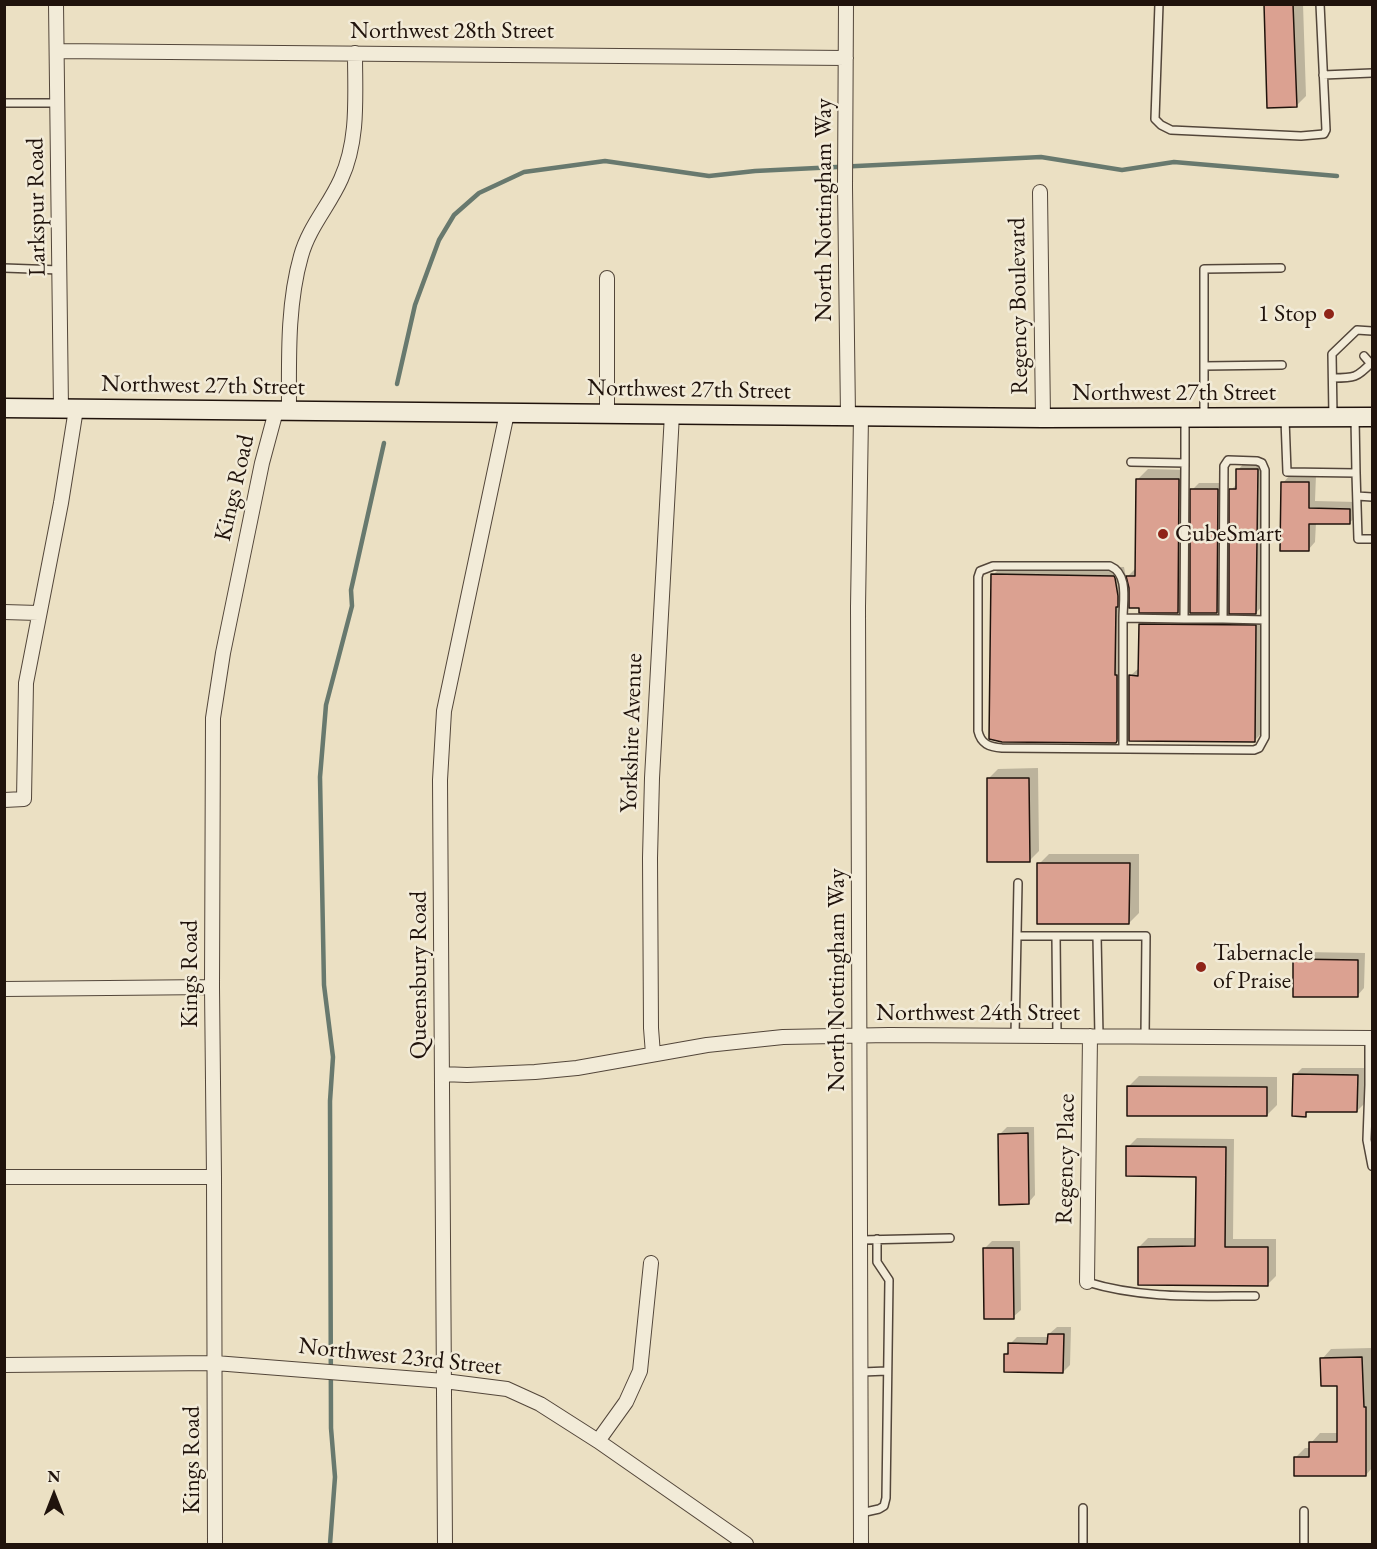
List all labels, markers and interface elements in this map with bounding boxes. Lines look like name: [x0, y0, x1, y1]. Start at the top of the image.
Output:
street label: Northwest 28th Street: [350, 17, 554, 45]
street label: North Nottingham Way: [810, 98, 838, 322]
street label: Larkspur Road: [21, 137, 53, 277]
street label: Regency Boulevard: [1003, 217, 1035, 395]
place label: 1 Stop: [1258, 300, 1317, 328]
marker: 1 Stop: [1322, 307, 1336, 321]
street label: Northwest 27th Street: [101, 370, 305, 402]
street label: Northwest 27th Street: [587, 374, 791, 406]
street label: Northwest 27th Street: [1072, 379, 1276, 407]
street label: Kings Road: [209, 432, 261, 544]
place label: CubeSmart: [1175, 520, 1281, 548]
marker: CubeSmart: [1156, 527, 1170, 541]
street label: Yorkshire Avenue: [615, 653, 649, 813]
street label: North Nottingham Way: [823, 868, 851, 1092]
street label: Queensbury Road: [405, 891, 433, 1059]
street label: Kings Road: [176, 920, 204, 1028]
place label: Tabernacle of Praise: [1213, 939, 1313, 995]
marker: Tabernacle of Praise: [1194, 960, 1208, 974]
street label: Northwest 24th Street: [876, 999, 1080, 1027]
street label: Regency Place: [1050, 1093, 1082, 1225]
street label: Northwest 23rd Street: [297, 1332, 503, 1382]
street label: Kings Road: [178, 1406, 206, 1514]
north arrow: [24, 1465, 84, 1525]
text: N: [48, 1466, 60, 1487]

